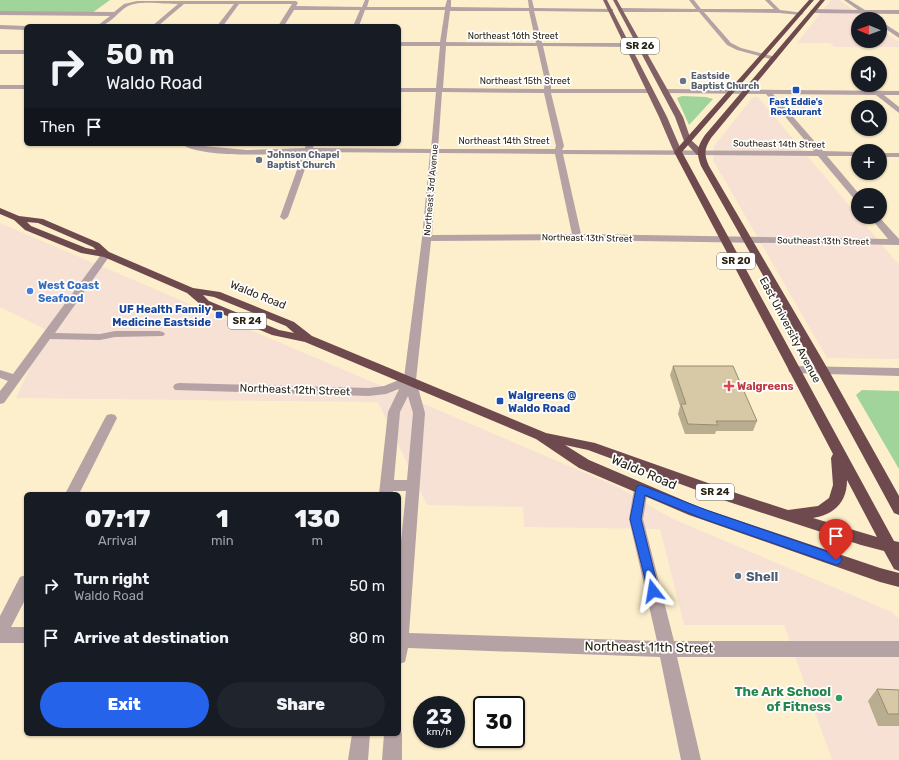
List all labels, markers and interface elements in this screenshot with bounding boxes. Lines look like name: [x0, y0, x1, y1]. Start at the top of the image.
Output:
north arrow: [851, 12, 887, 48]
map controls: [851, 12, 887, 224]
street label: Northeast 16th Street: [468, 31, 559, 41]
text: 50 m: [106, 38, 175, 71]
road number: SR 26: [621, 38, 659, 54]
icon: right: [40, 40, 92, 92]
button: sound: [851, 56, 887, 92]
place label: Eastside Baptist Church: [691, 71, 759, 91]
text: Waldo Road: [106, 72, 202, 94]
street label: Northeast 15th Street: [480, 76, 571, 86]
marker: Eastside Baptist Church: [678, 76, 688, 86]
marker: Fast Eddie's Restaurant: [791, 85, 801, 95]
place label: Fast Eddie's Restaurant: [769, 97, 823, 117]
button: search: [851, 100, 887, 136]
icon: arrive: [83, 116, 105, 138]
text: Then: [40, 118, 75, 136]
street label: Northeast 14th Street: [459, 136, 550, 146]
street label: Southeast 14th Street: [733, 138, 826, 150]
street label: Northeast 3rd Avenue: [422, 144, 440, 236]
button: +: [851, 144, 887, 180]
place label: Johnson Chapel Baptist Church: [267, 150, 340, 170]
marker: Johnson Chapel Baptist Church: [254, 155, 264, 165]
button: −: [851, 188, 887, 224]
street label: Northeast 13th Street: [542, 232, 633, 244]
street label: Southeast 13th Street: [777, 235, 870, 247]
road number: SR 20: [717, 253, 755, 269]
street label: East University Avenue: [757, 275, 823, 385]
street label: Waldo Road: [228, 278, 288, 312]
place label: West Coast Seafood: [38, 279, 99, 305]
marker: West Coast Seafood: [25, 286, 35, 296]
place label: UF Health Family Medicine Eastside: [112, 303, 211, 329]
marker: UF Health Family Medicine Eastside: [214, 310, 224, 320]
road number: SR 24: [228, 313, 266, 329]
place label: Walgreens: [737, 380, 794, 393]
marker: Walgreens: [724, 381, 734, 391]
street label: Northeast 12th Street: [239, 382, 351, 398]
place label: Walgreens @ Waldo Road: [508, 389, 576, 415]
marker: Walgreens @ Waldo Road: [495, 396, 505, 406]
street label: Waldo Road: [609, 451, 679, 493]
road number: SR 24: [696, 484, 734, 500]
text: 07:17: [85, 505, 150, 533]
text: 1: [216, 505, 229, 533]
text: 130: [294, 505, 340, 533]
pin: [819, 519, 853, 560]
icon: arrive: [825, 525, 847, 547]
text: Arrival: [98, 533, 137, 548]
text: min: [211, 533, 234, 548]
text: m: [312, 533, 323, 548]
place label: Shell: [746, 569, 778, 584]
text: Turn right: [74, 570, 149, 588]
position arrow: [632, 570, 674, 612]
marker: Shell: [733, 571, 743, 581]
icon: right: [40, 575, 62, 597]
text: 50 m: [350, 577, 385, 595]
text: Waldo Road: [74, 588, 144, 603]
icon: arrive: [40, 627, 62, 649]
text: Arrive at destination: [74, 629, 229, 647]
text: 80 m: [349, 629, 385, 647]
street label: Northeast 11th Street: [585, 638, 713, 656]
button: Exit: [40, 682, 209, 728]
button: Share: [217, 682, 385, 728]
place label: The Ark School of Fitness: [735, 684, 831, 714]
marker: The Ark School of Fitness: [834, 693, 844, 703]
speed limit sign: 30: [473, 696, 525, 748]
text: 23: [426, 705, 452, 729]
text: km/h: [427, 726, 451, 738]

